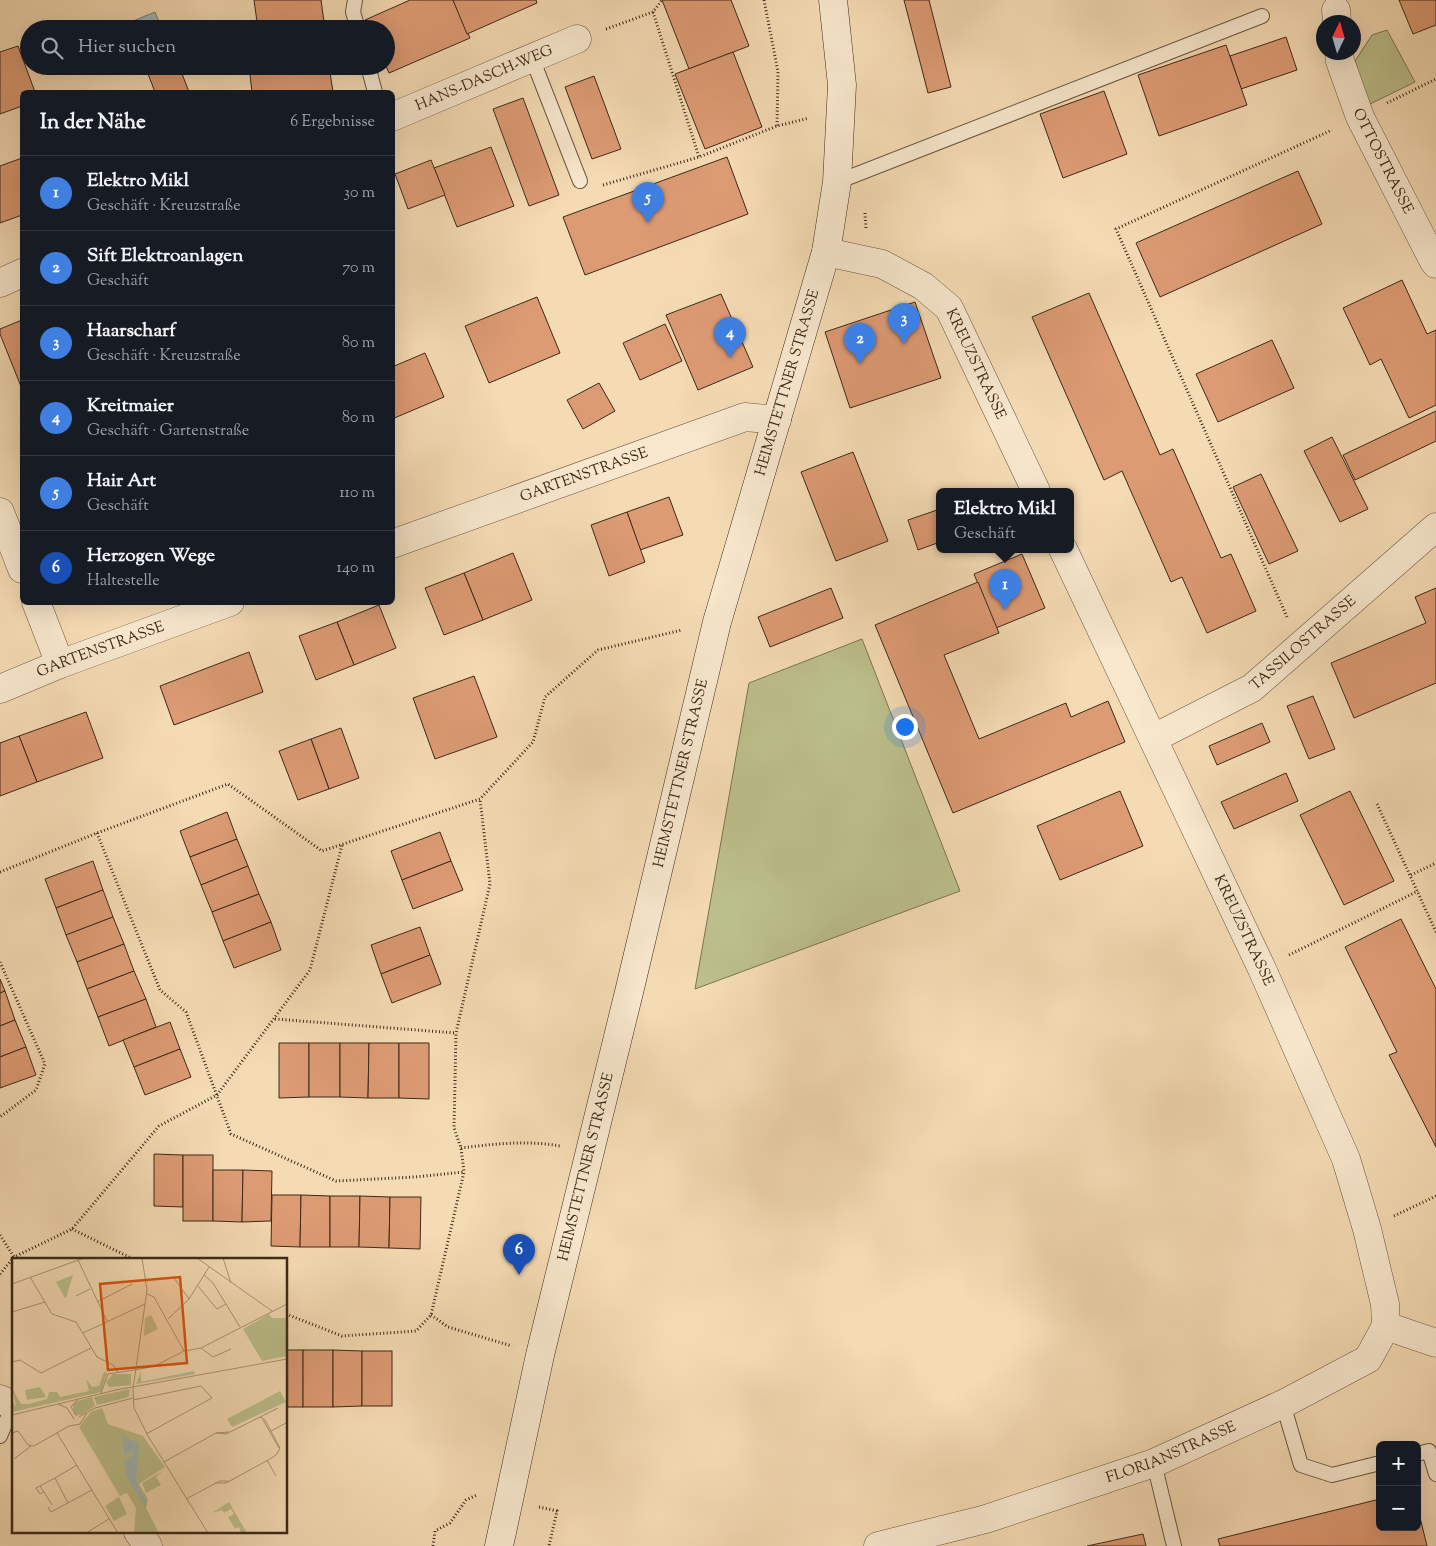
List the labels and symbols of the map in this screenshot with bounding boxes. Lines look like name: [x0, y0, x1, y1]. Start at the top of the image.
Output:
north arrow: [1316, 15, 1361, 60]
street label: HANS-DASCH-WEG: [412, 40, 556, 116]
street label: OTTOSTRASSE: [1347, 105, 1418, 217]
pin: 5: [632, 182, 664, 223]
street label: HEIMSTETTNER STRASSE: [750, 287, 825, 478]
pin: 3: [888, 303, 920, 344]
street label: KREUZSTRASSE: [940, 305, 1011, 423]
pin: 4: [714, 317, 746, 358]
pin: 2: [844, 323, 876, 364]
street label: GARTENSTRASSE: [517, 442, 651, 508]
pin: 1: [989, 569, 1021, 610]
street label: TASSILOSTRASSE: [1245, 591, 1361, 696]
street label: GARTENSTRASSE: [33, 616, 167, 683]
street label: HEIMSTETTNER STRASSE: [648, 677, 714, 870]
your location: [892, 714, 918, 740]
street label: KREUZSTRASSE: [1208, 871, 1279, 989]
street label: HEIMSTETTNER STRASSE: [553, 1071, 619, 1263]
pin: 6: [503, 1234, 535, 1275]
inset map: [12, 1258, 288, 1534]
street label: FLORIANSTRASSE: [1103, 1416, 1239, 1489]

